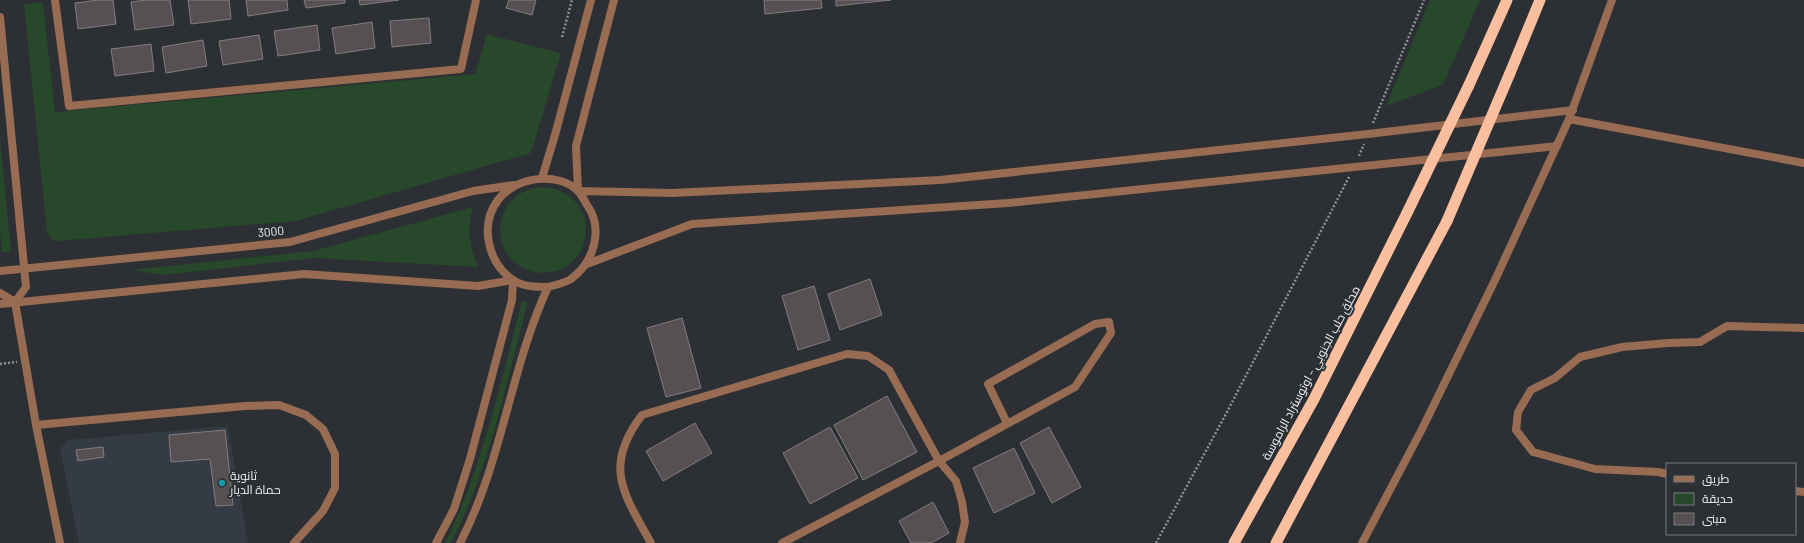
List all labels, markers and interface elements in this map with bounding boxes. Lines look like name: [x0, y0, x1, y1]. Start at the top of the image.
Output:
street label: 3000: [257, 223, 285, 239]
street label: محلق حلب الجنوبي - اوتوستراد الراموسة: [1258, 283, 1366, 464]
legend: [1666, 463, 1796, 535]
place label: ثانوية حماة الديار: [229, 468, 281, 497]
text: طريق: [1702, 471, 1730, 486]
marker: ثانوية حماة الديار: [217, 478, 227, 488]
text: حديقة: [1702, 491, 1733, 506]
text: مبنى: [1702, 511, 1727, 526]

